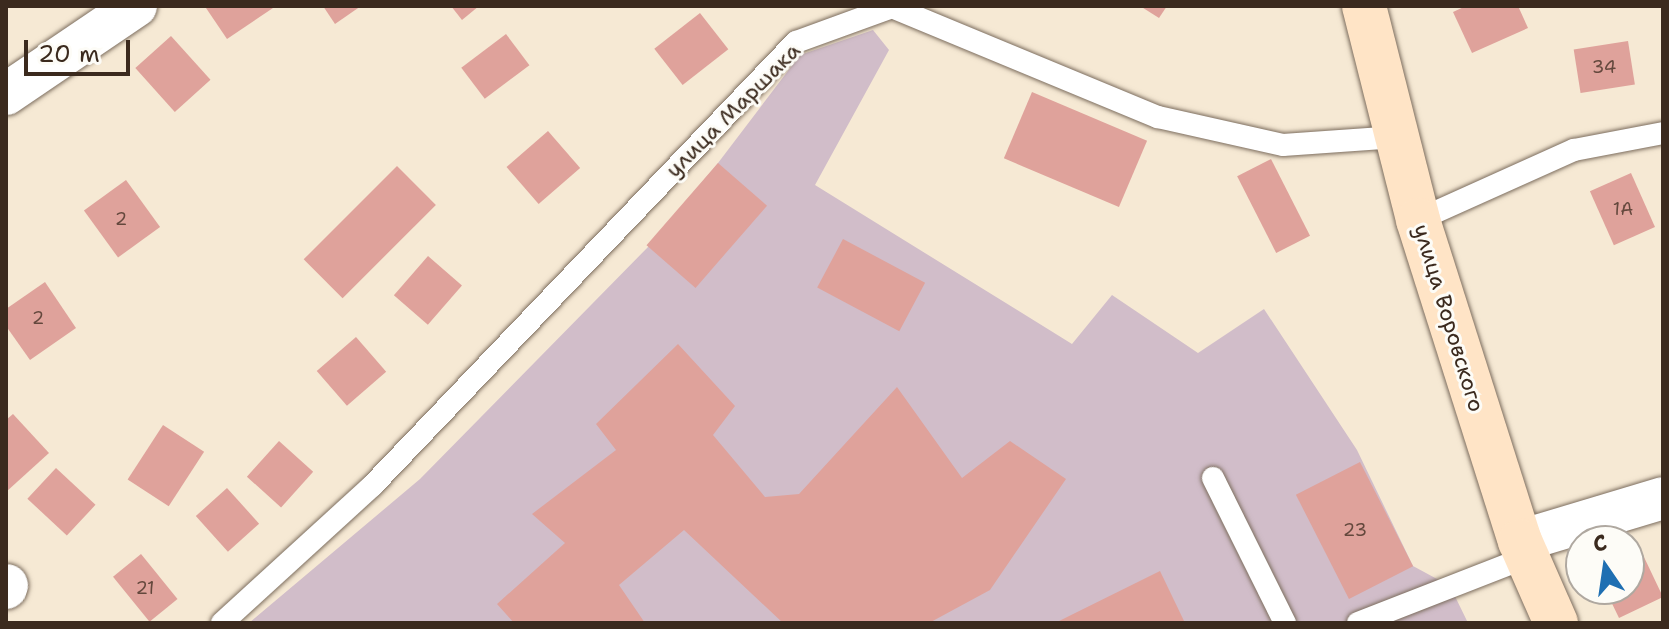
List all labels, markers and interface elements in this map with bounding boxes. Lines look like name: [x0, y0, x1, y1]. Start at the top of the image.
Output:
scale bar: [28, 24, 134, 74]
street label: улица Маршака: [660, 37, 806, 183]
text: 20 m: [38, 38, 100, 70]
house number: 34: [1592, 56, 1616, 78]
house number: 1А: [1613, 198, 1633, 220]
house number: 2: [115, 208, 127, 230]
street label: улица Воровского: [1408, 221, 1490, 415]
house number: 2: [32, 307, 44, 329]
house number: 23: [1343, 519, 1367, 541]
north arrow: [1565, 525, 1645, 605]
text: С: [1590, 527, 1610, 559]
house number: 21: [135, 577, 155, 599]

